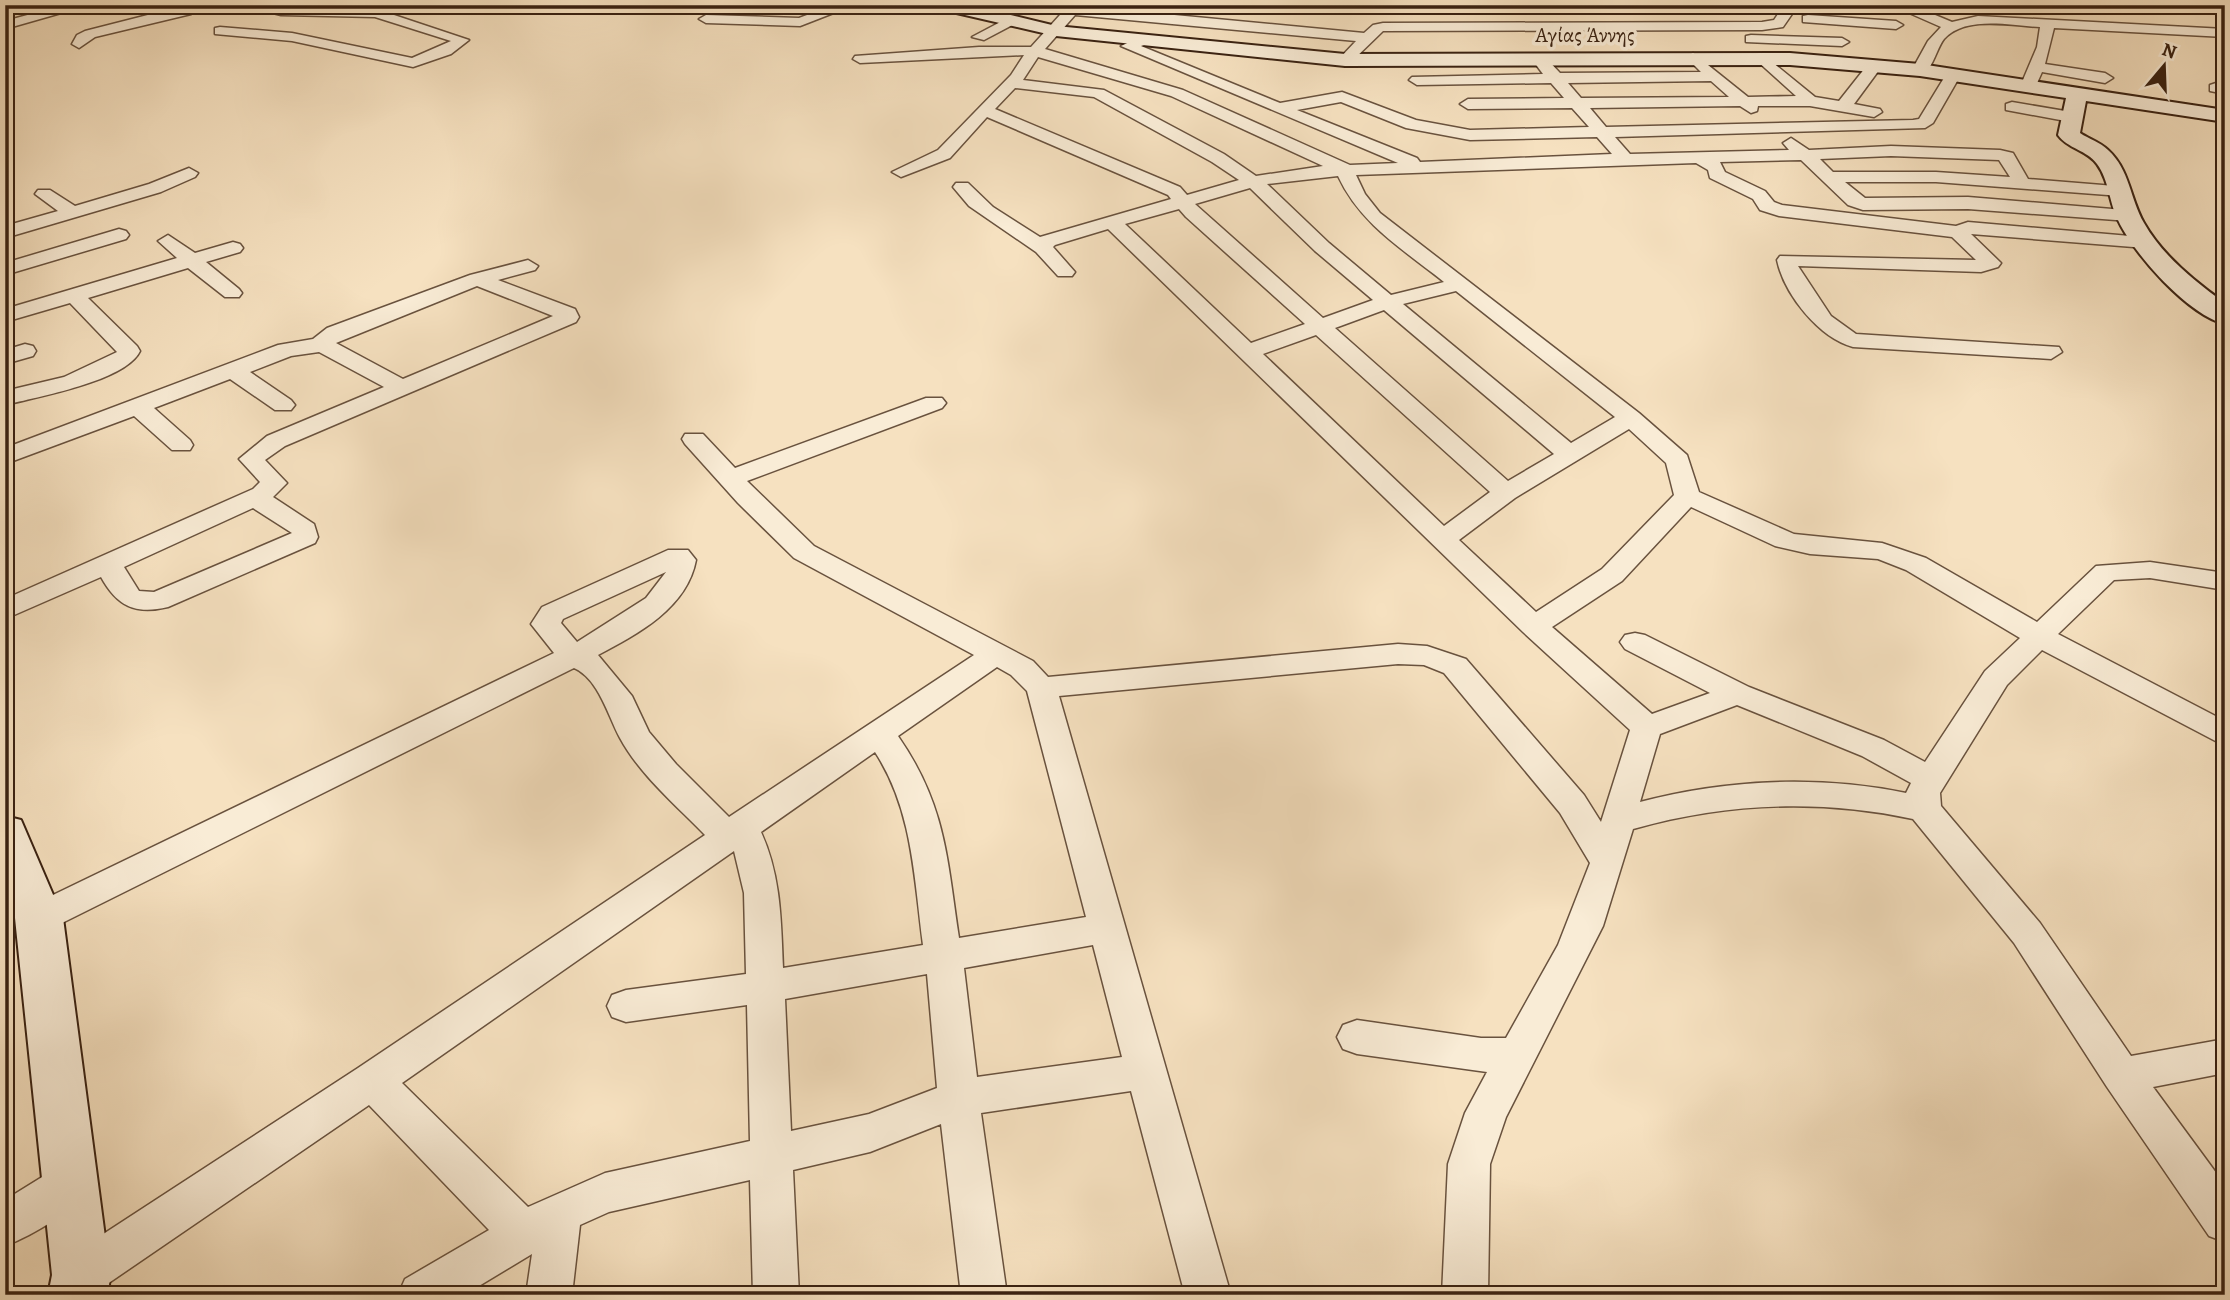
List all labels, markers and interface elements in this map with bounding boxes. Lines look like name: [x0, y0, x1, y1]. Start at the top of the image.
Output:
street label: Αγίας Άννης: [1535, 21, 1635, 49]
north arrow: [2128, 32, 2198, 102]
text: N: [2158, 36, 2180, 65]

